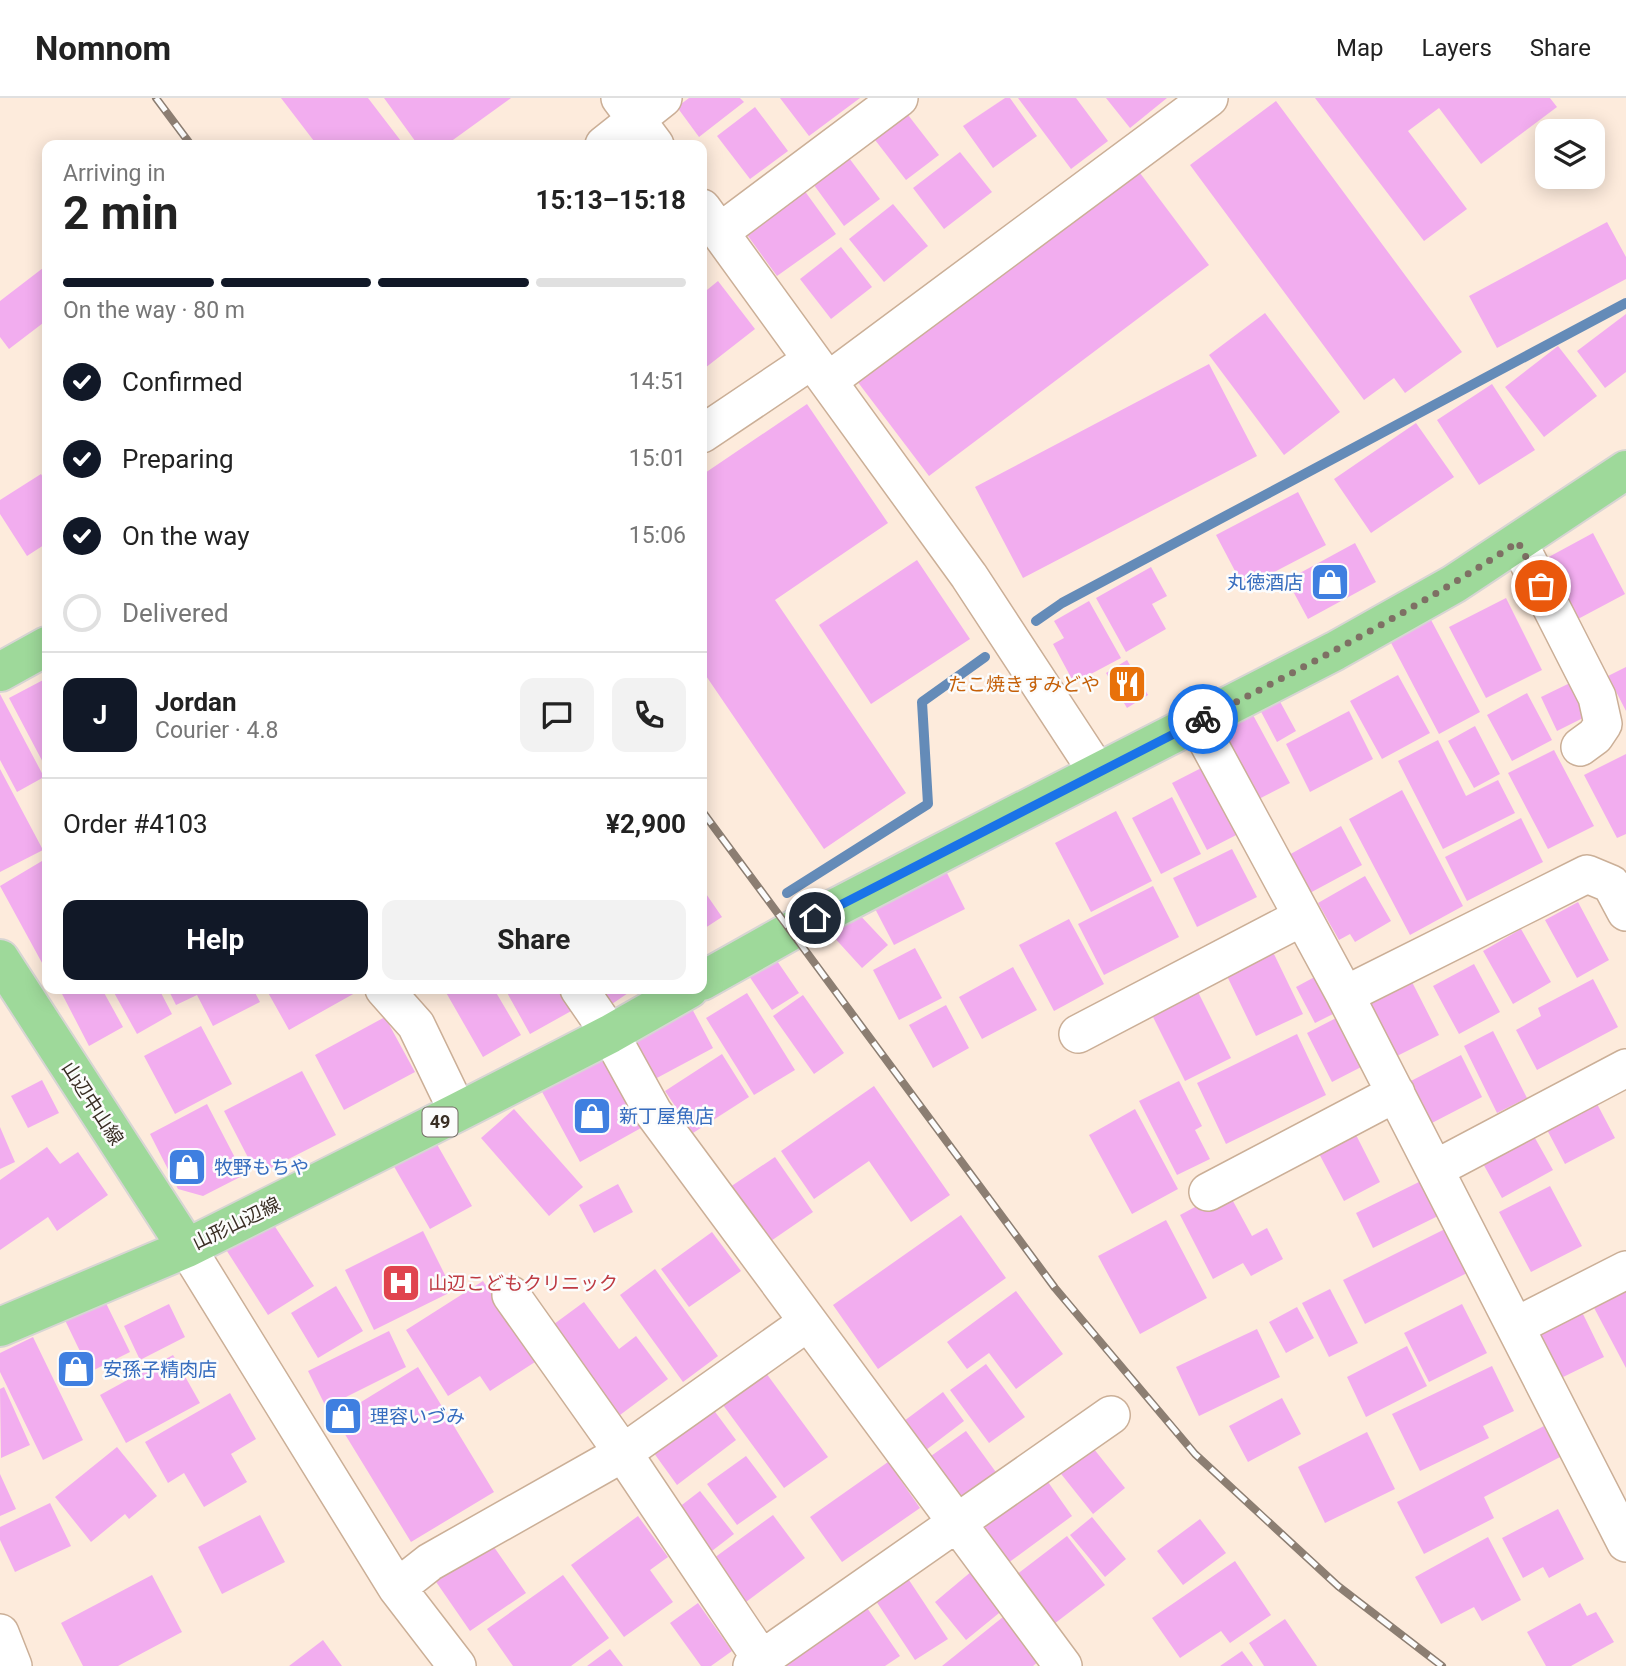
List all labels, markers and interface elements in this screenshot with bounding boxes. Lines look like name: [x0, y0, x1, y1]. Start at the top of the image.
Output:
text: Nomnom: [35, 29, 171, 68]
text: Map: [1336, 34, 1384, 62]
text: Layers: [1422, 34, 1492, 62]
text: Share: [1530, 34, 1591, 62]
map controls: [1535, 119, 1605, 189]
button: layers: [1535, 119, 1605, 189]
text: Arriving in: [63, 160, 166, 187]
text: 15:13–15:18: [536, 185, 686, 215]
text: 2 min: [63, 186, 179, 240]
text: On the way · 80 m: [63, 297, 245, 324]
icon: check: [63, 363, 101, 401]
text: Confirmed: [122, 367, 243, 397]
text: 14:51: [629, 368, 686, 395]
icon: check: [63, 440, 101, 478]
text: Preparing: [122, 444, 234, 474]
text: 15:01: [629, 445, 686, 472]
icon: check: [63, 517, 101, 555]
text: On the way: [122, 521, 250, 551]
text: 15:06: [629, 522, 686, 549]
pin: [1511, 556, 1571, 616]
shop icon: 丸徳酒店: [1309, 561, 1351, 603]
icon: bag: [1522, 567, 1560, 605]
place label: 丸徳酒店: [1227, 571, 1303, 594]
text: Delivered: [122, 598, 229, 628]
restaurant icon: たこ焼きすみどや: [1106, 663, 1148, 705]
place label: たこ焼きすみどや: [948, 673, 1100, 696]
button: chat: [520, 678, 594, 752]
button: phone: [612, 678, 686, 752]
courier: [1168, 684, 1238, 754]
text: Jordan: [155, 687, 237, 717]
text: J: [93, 700, 107, 730]
icon: bike: [1184, 700, 1222, 738]
text: Courier · 4.8: [155, 717, 278, 744]
text: Order #4103: [63, 809, 208, 839]
text: ¥2,900: [606, 809, 686, 839]
pin: [785, 888, 845, 948]
icon: home: [796, 899, 834, 937]
button: Help: [63, 900, 368, 980]
button: Share: [382, 900, 686, 980]
street label: 山辺中山線: [57, 1057, 128, 1149]
shop icon: 新丁屋魚店: [571, 1095, 613, 1137]
place label: 新丁屋魚店: [619, 1105, 714, 1128]
road number: 49: [422, 1107, 458, 1136]
shop icon: 牧野もちや: [166, 1146, 208, 1188]
place label: 牧野もちや: [214, 1156, 309, 1179]
street label: 山形山辺線: [188, 1192, 284, 1255]
hospital icon: 山辺こどもクリニック: [380, 1262, 422, 1304]
place label: 山辺こどもクリニック: [428, 1272, 618, 1295]
shop icon: 安孫子精肉店: [55, 1348, 97, 1390]
place label: 安孫子精肉店: [103, 1358, 217, 1381]
shop icon: 理容いづみ: [322, 1395, 364, 1437]
place label: 理容いづみ: [370, 1405, 465, 1428]

